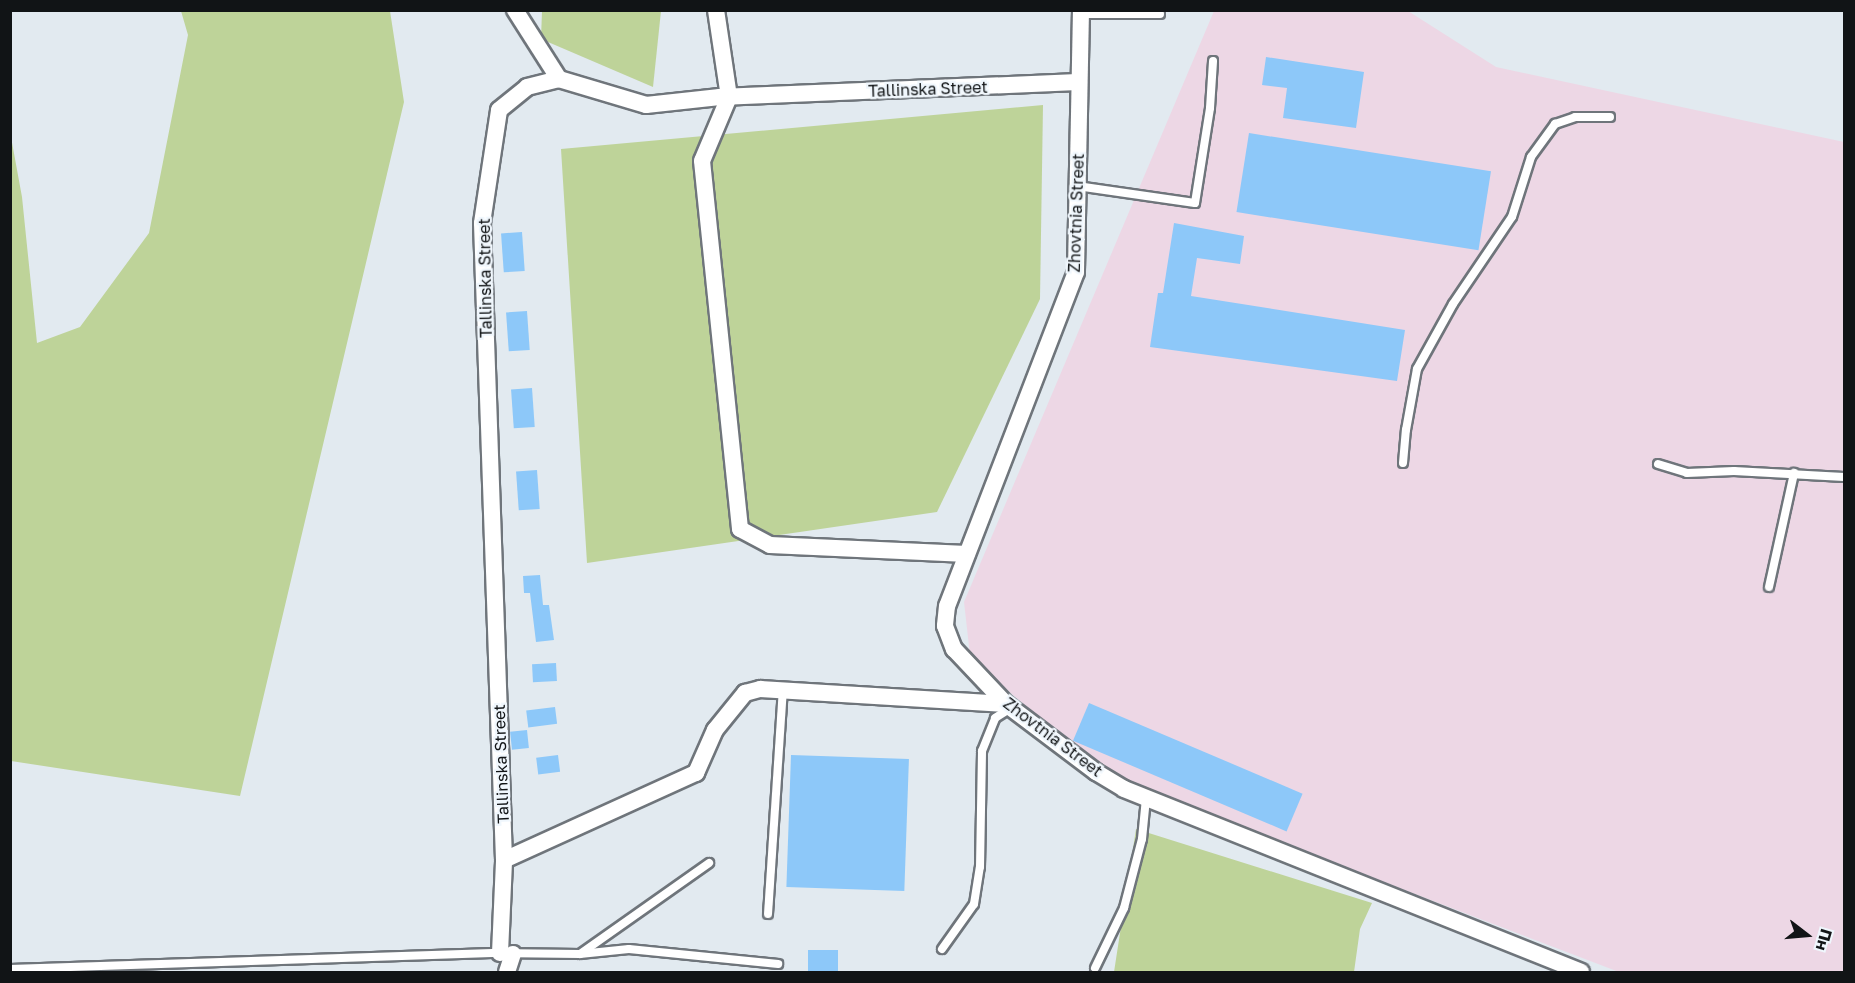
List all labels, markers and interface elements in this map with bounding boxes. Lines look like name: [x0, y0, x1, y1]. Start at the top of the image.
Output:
street label: Tallinska Street: [868, 77, 988, 101]
street label: Zhovtnia Street: [1064, 153, 1088, 273]
street label: Tallinska Street: [474, 218, 496, 338]
street label: Zhovtnia Street: [1000, 693, 1106, 781]
street label: Tallinska Street: [489, 704, 513, 824]
north arrow: [1777, 905, 1837, 965]
text: Пн: [1812, 927, 1837, 953]

